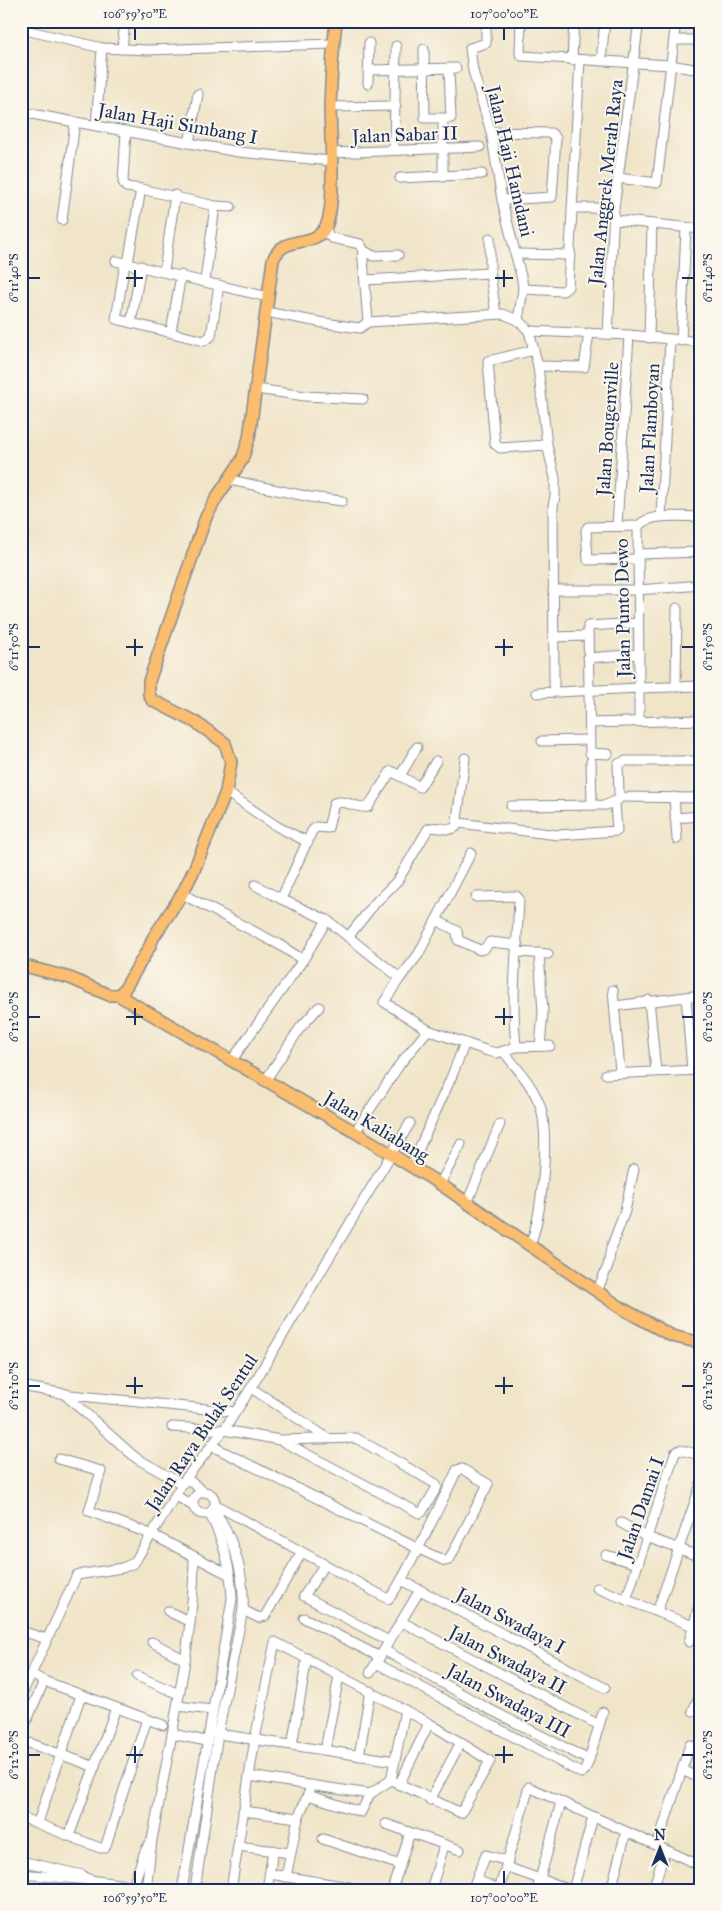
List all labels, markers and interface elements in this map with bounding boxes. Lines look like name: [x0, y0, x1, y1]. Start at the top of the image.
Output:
text: 106°59'50"E: [103, 7, 167, 21]
text: 107°00'00"E: [470, 7, 538, 21]
street label: Jalan Anggrek Merah Raya: [583, 77, 629, 288]
street label: Jalan Haji Hamdani: [480, 81, 539, 239]
street label: Jalan Haji Simbang I: [94, 98, 260, 150]
street label: Jalan Sabar II: [349, 121, 459, 149]
text: 6°11'40"S: [7, 253, 21, 303]
text: 6°11'40"S: [701, 253, 715, 303]
street label: Jalan Bougenville: [591, 361, 625, 499]
street label: Jalan Flamboyan: [635, 362, 665, 496]
street label: Jalan Punto Dewo: [610, 538, 636, 680]
text: 6°11'50"S: [7, 623, 21, 671]
text: 6°11'50"S: [701, 623, 715, 671]
text: 6°12'00"S: [7, 992, 21, 1042]
text: 6°12'00"S: [701, 992, 715, 1042]
street label: Jalan Kaliabang: [318, 1085, 434, 1168]
street label: Jalan Raya Bulak Sentul: [139, 1349, 264, 1517]
text: 6°12'10"S: [7, 1362, 21, 1410]
text: 6°12'10"S: [701, 1362, 715, 1410]
street label: Jalan Damai I: [611, 1454, 670, 1565]
street label: Jalan Swadaya I: [450, 1581, 569, 1660]
street label: Jalan Swadaya II: [443, 1619, 570, 1700]
street label: Jalan Swadaya III: [441, 1657, 575, 1744]
text: 6°12'20"S: [7, 1730, 21, 1780]
text: 6°12'20"S: [701, 1730, 715, 1780]
north arrow: [634, 1824, 684, 1874]
text: N: [654, 1827, 666, 1844]
text: 106°59'50"E: [103, 1891, 167, 1905]
text: 107°00'00"E: [470, 1891, 538, 1905]

